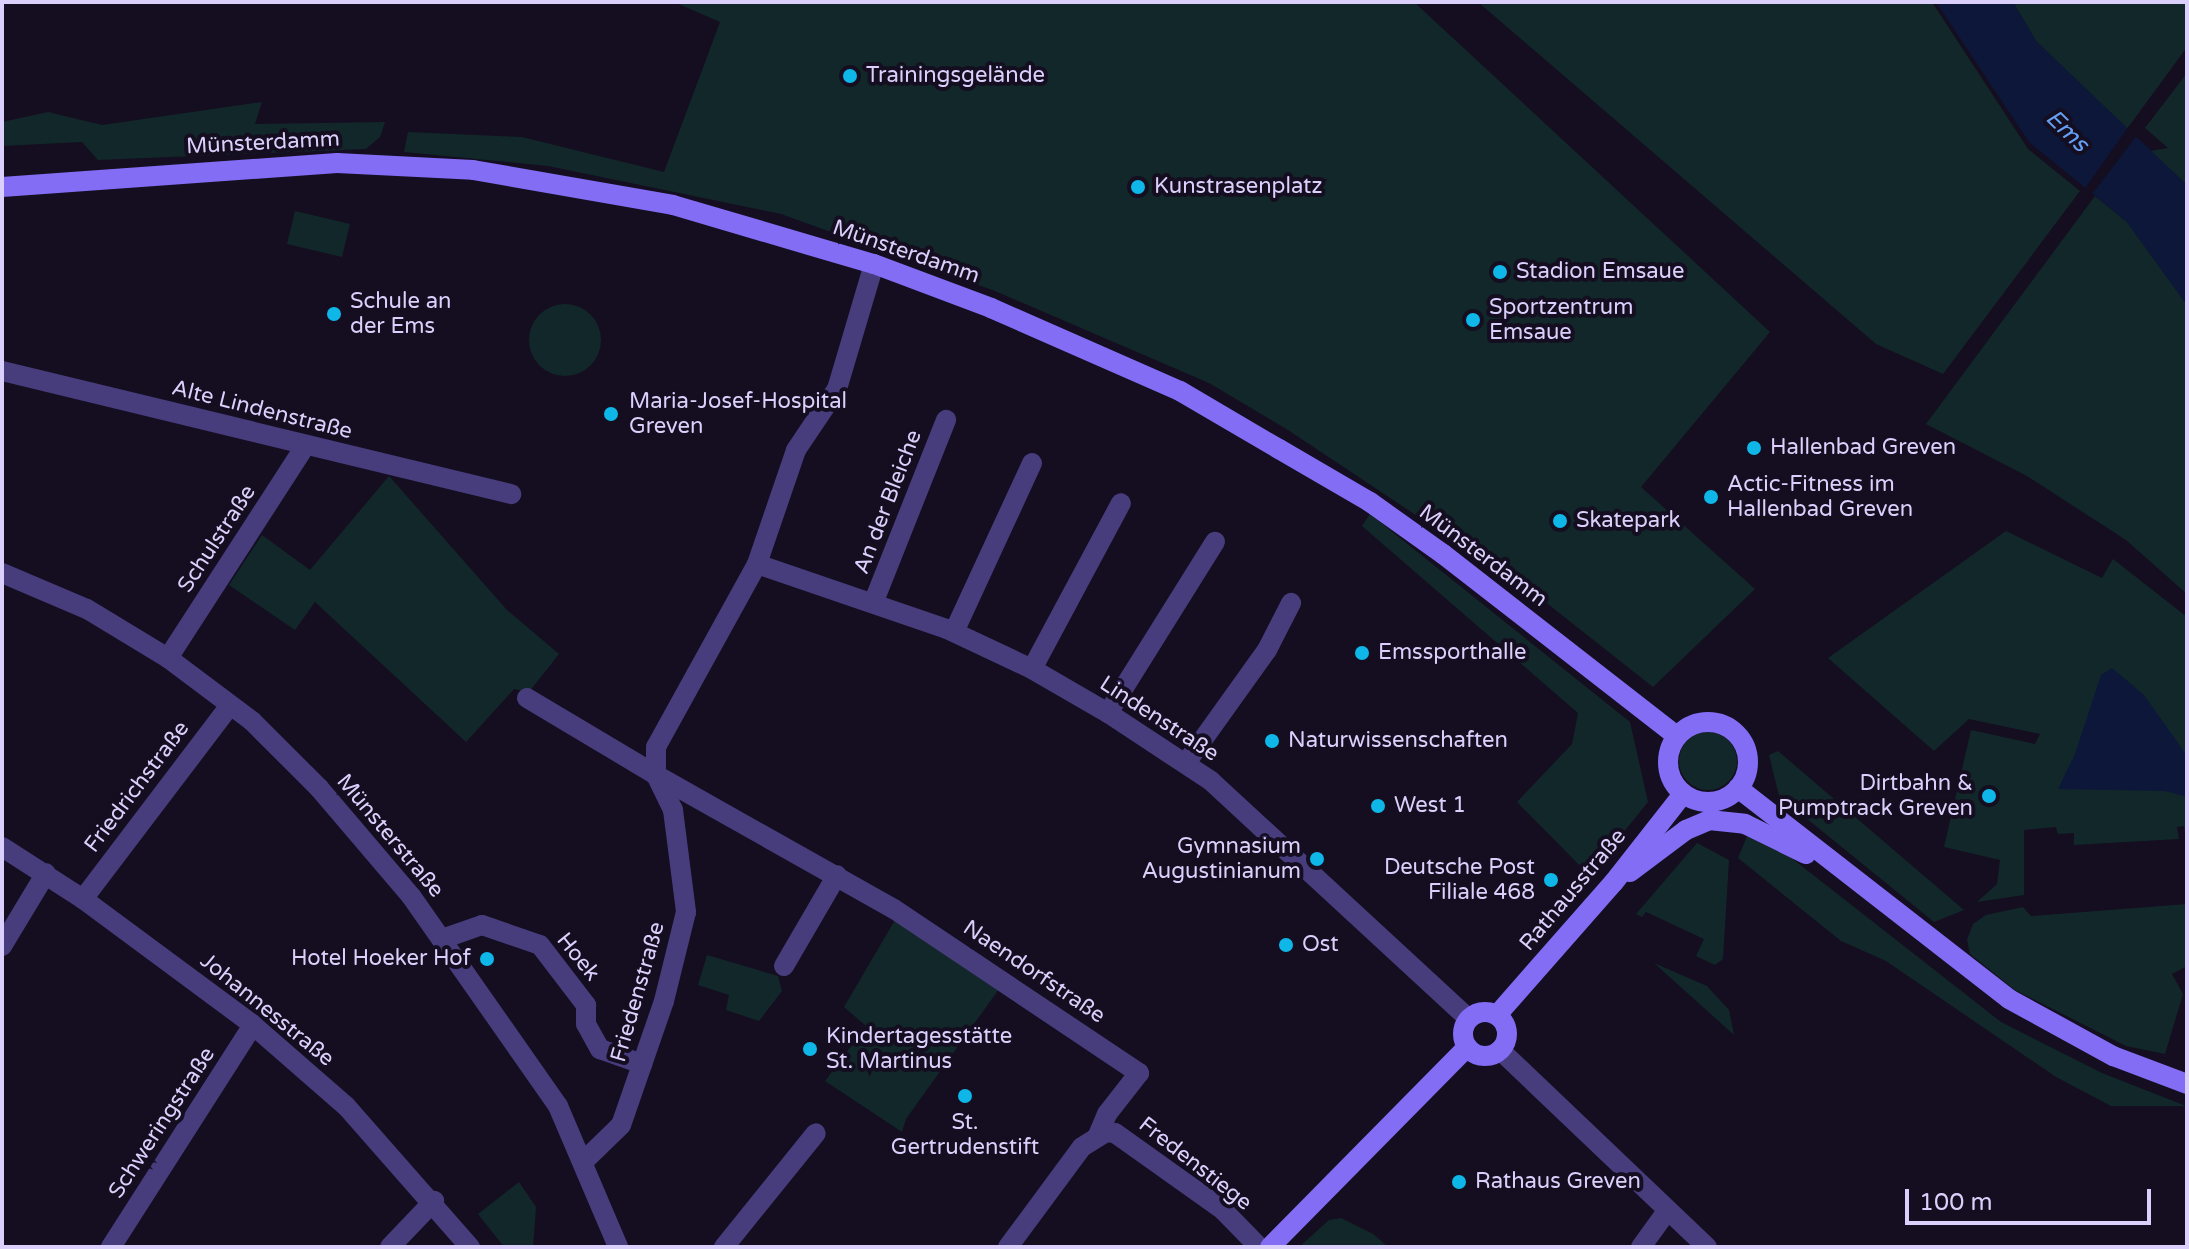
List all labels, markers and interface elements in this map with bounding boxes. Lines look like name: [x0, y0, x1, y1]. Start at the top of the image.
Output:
place label: Trainingsgelände: [866, 63, 1045, 89]
marker: Trainingsgelände: [841, 67, 859, 85]
water label: Ems: [2039, 104, 2095, 158]
street label: Münsterdamm: [186, 126, 340, 160]
place label: Kunstrasenplatz: [1154, 174, 1322, 200]
marker: Kunstrasenplatz: [1129, 178, 1147, 196]
street label: Münsterdamm: [829, 215, 983, 289]
place label: Stadion Emsaue: [1516, 259, 1684, 285]
marker: Stadion Emsaue: [1491, 263, 1509, 281]
place label: Schule an der Ems: [350, 288, 451, 340]
place label: Sportzentrum Emsaue: [1489, 294, 1633, 346]
marker: Schule an der Ems: [325, 305, 343, 323]
marker: Sportzentrum Emsaue: [1464, 311, 1482, 329]
street label: Alte Lindenstraße: [169, 375, 355, 445]
place label: Maria-Josef-Hospital Greven: [629, 388, 847, 440]
marker: Maria-Josef-Hospital Greven: [600, 403, 622, 425]
street label: An der Bleiche: [848, 426, 928, 578]
place label: Hallenbad Greven: [1770, 435, 1956, 461]
marker: Hallenbad Greven: [1745, 439, 1763, 457]
place label: Actic-Fitness im Hallenbad Greven: [1727, 471, 1913, 522]
street label: Schulstraße: [172, 480, 262, 598]
marker: Actic-Fitness im Hallenbad Greven: [1702, 488, 1720, 506]
street label: Münsterdamm: [1414, 499, 1552, 613]
place label: Skatepark: [1576, 508, 1681, 534]
marker: Skatepark: [1551, 512, 1569, 530]
place label: Emssporthalle: [1378, 640, 1526, 666]
marker: Emssporthalle: [1353, 644, 1371, 662]
street label: Lindenstraße: [1094, 671, 1224, 767]
street label: Friedrichstraße: [79, 716, 195, 858]
place label: Naturwissenschaften: [1288, 728, 1508, 754]
marker: Naturwissenschaften: [1263, 732, 1281, 750]
street label: Münsterstraße: [331, 769, 449, 903]
place label: Dirtbahn & Pumptrack Greven: [1778, 770, 1973, 822]
marker: Dirtbahn & Pumptrack Greven: [1980, 787, 1998, 805]
place label: West 1: [1394, 793, 1466, 819]
marker: West 1: [1369, 797, 1387, 815]
street label: Rathausstraße: [1514, 824, 1632, 956]
place label: Gymnasium Augustinianum: [1142, 833, 1301, 884]
marker: Gymnasium Augustinianum: [1308, 850, 1326, 868]
place label: Deutsche Post Filiale 468: [1384, 854, 1535, 906]
marker: Deutsche Post Filiale 468: [1542, 871, 1560, 889]
street label: Naendorfstraße: [958, 915, 1110, 1029]
street label: Friedenstraße: [605, 919, 671, 1065]
street label: Hoek: [551, 928, 605, 986]
place label: Ost: [1302, 932, 1339, 958]
marker: Ost: [1277, 936, 1295, 954]
place label: Hotel Hoeker Hof: [291, 946, 471, 972]
street label: Johannesstraße: [195, 948, 339, 1072]
marker: Hotel Hoeker Hof: [478, 950, 496, 968]
place label: Kindertagesstätte St. Martinus: [826, 1023, 1012, 1074]
marker: Kindertagesstätte St. Martinus: [801, 1040, 819, 1058]
street label: Schweringstraße: [103, 1042, 221, 1204]
marker: St. Gertrudenstift: [956, 1087, 974, 1105]
place label: St. Gertrudenstift: [891, 1109, 1039, 1160]
street label: Fredenstiege: [1133, 1112, 1257, 1216]
place label: Rathaus Greven: [1475, 1169, 1641, 1195]
marker: Rathaus Greven: [1450, 1173, 1468, 1191]
scale bar: [1909, 1173, 2155, 1223]
text: 100 m: [1919, 1188, 1993, 1217]

